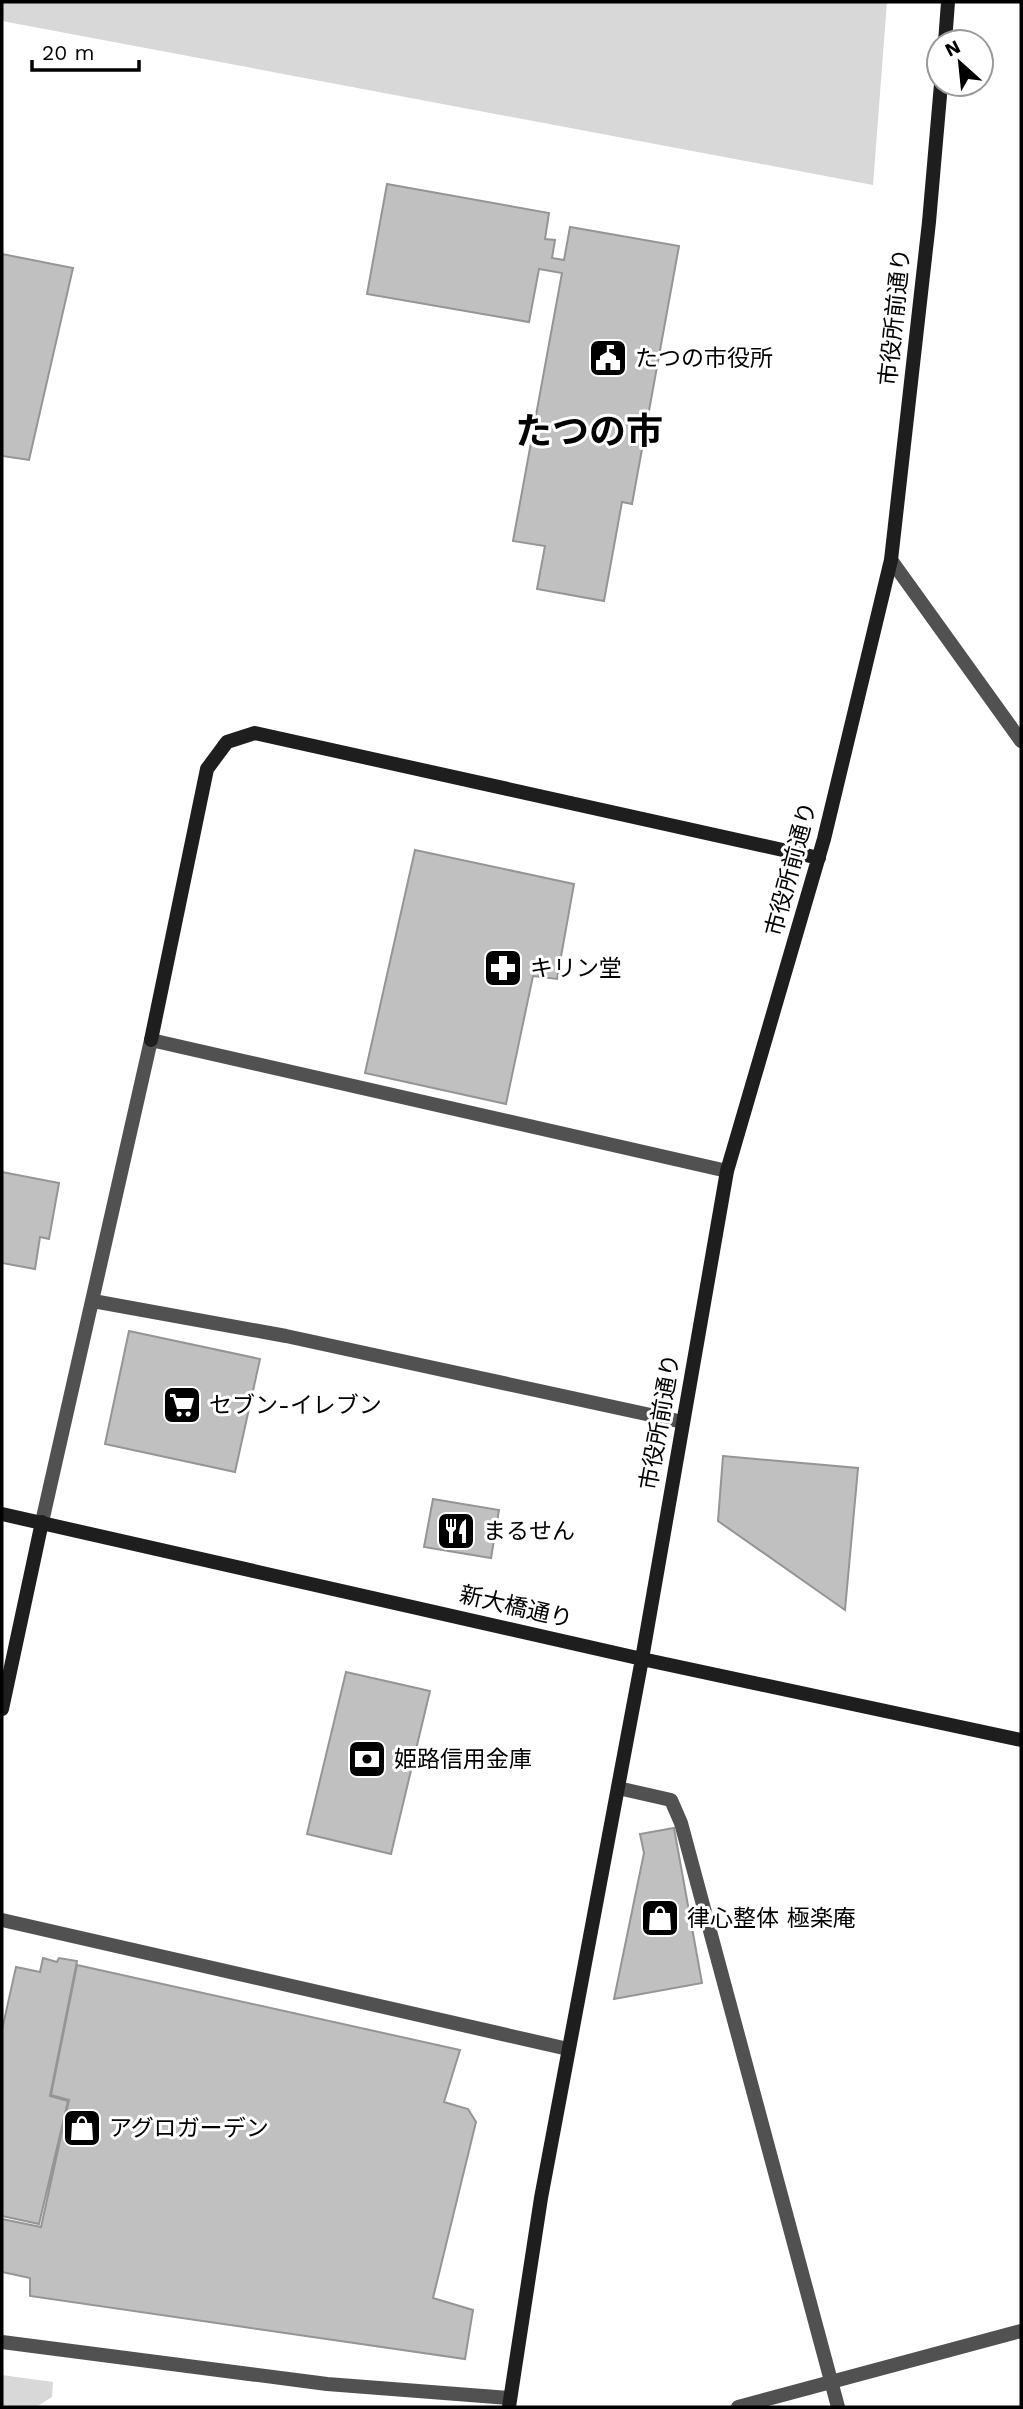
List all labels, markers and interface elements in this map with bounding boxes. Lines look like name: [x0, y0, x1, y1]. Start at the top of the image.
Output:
scale bar: [32, 28, 138, 72]
north arrow: [925, 28, 995, 98]
text: N: [941, 35, 964, 62]
text: 20 m: [42, 40, 94, 65]
street label: 市役所前通り: [874, 247, 916, 387]
public building icon: たつの市役所: [587, 337, 629, 379]
place label: たつの市役所: [635, 345, 773, 372]
district label: たつの市: [515, 410, 663, 453]
street label: 市役所前通り: [760, 799, 822, 939]
pharmacy icon: キリン堂: [482, 947, 524, 989]
place label: キリン堂: [530, 955, 622, 982]
street label: 市役所前通り: [635, 1352, 685, 1492]
supermarket icon: セブン-イレブン: [161, 1384, 203, 1426]
place label: セブン-イレブン: [209, 1392, 382, 1419]
restaurant icon: まるせん: [435, 1510, 477, 1552]
place label: まるせん: [483, 1518, 575, 1545]
street label: 新大橋通り: [457, 1581, 575, 1633]
bank icon: 姫路信用金庫: [346, 1738, 388, 1780]
place label: 姫路信用金庫: [394, 1746, 532, 1773]
shop icon: 律心整体 極楽庵: [639, 1897, 681, 1939]
place label: 律心整体 極楽庵: [687, 1905, 856, 1932]
shop icon: アグロガーデン: [61, 2107, 103, 2149]
place label: アグロガーデン: [109, 2115, 269, 2142]

